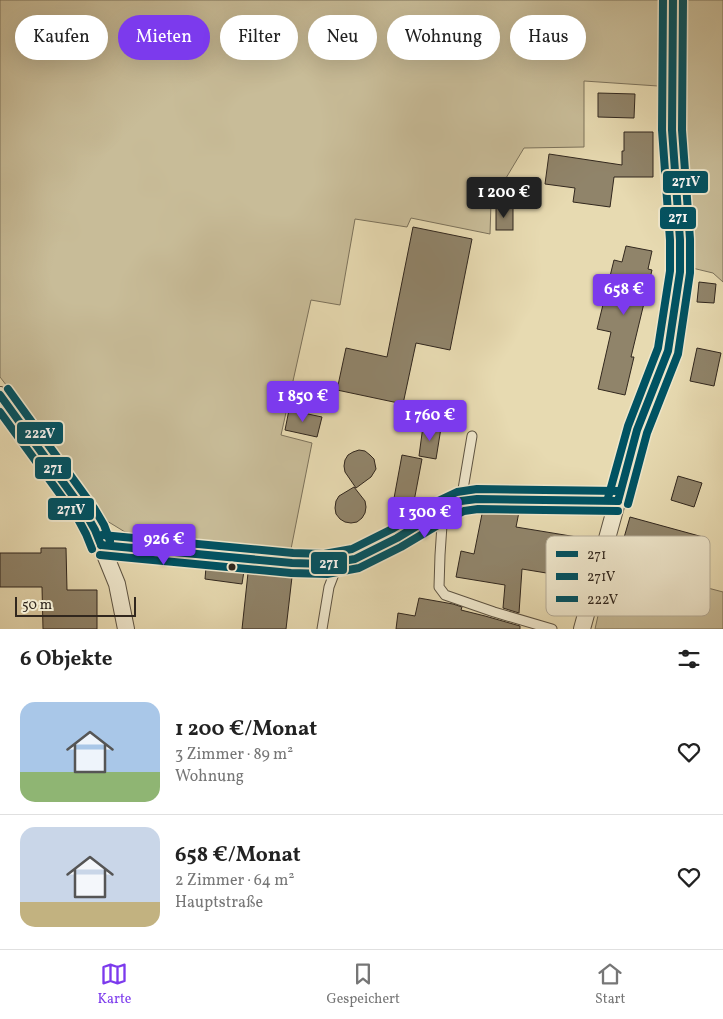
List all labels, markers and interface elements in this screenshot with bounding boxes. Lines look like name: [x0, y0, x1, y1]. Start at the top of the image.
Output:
chip: Kaufen: [15, 15, 108, 60]
chip: Mieten: [118, 15, 210, 60]
chip: Filter: [220, 15, 298, 60]
chip: Neu: [308, 15, 377, 60]
chip: Wohnung: [387, 15, 500, 60]
chip: Haus: [510, 15, 586, 60]
line badge: 271V: [662, 170, 709, 194]
text: 271V: [672, 173, 701, 192]
pin: 1 200 €: [458, 176, 550, 219]
text: 1 200 €: [478, 182, 530, 204]
line badge: 271: [659, 206, 697, 230]
text: 271: [668, 209, 688, 228]
pin: 658 €: [589, 274, 659, 316]
text: 658 €: [604, 279, 644, 301]
pin: 1 850 €: [257, 380, 349, 423]
text: 1 850 €: [278, 386, 328, 408]
pin: 1 760 €: [384, 400, 476, 442]
text: 1 760 €: [405, 405, 455, 427]
line badge: 222V: [16, 421, 64, 445]
text: 222V: [25, 425, 56, 444]
line badge: 271: [34, 456, 72, 480]
text: 271: [43, 460, 63, 479]
pin: 1 300 €: [379, 496, 471, 539]
line badge: 271V: [47, 497, 95, 521]
text: 271V: [57, 501, 86, 520]
text: 1 300 €: [399, 502, 451, 524]
pin: 926 €: [129, 524, 199, 566]
text: 926 €: [144, 529, 184, 551]
legend: [546, 536, 710, 616]
text: 271: [587, 546, 606, 565]
line badge: 271: [310, 551, 348, 575]
text: 271: [319, 555, 339, 574]
unlabelled marker: [227, 562, 237, 572]
text: 271V: [587, 568, 616, 587]
text: 222V: [587, 591, 619, 610]
scale bar: [15, 594, 136, 617]
text: 50 m: [22, 596, 52, 615]
text: 6 Objekte: [20, 645, 113, 674]
icon: filters: [675, 645, 703, 673]
text: 1 200 €/Monat: [175, 715, 317, 744]
icon: home: [60, 722, 120, 782]
icon: heart: [675, 738, 703, 766]
text: 3 Zimmer · 89 m²: [175, 744, 293, 766]
text: Wohnung: [175, 766, 244, 788]
text: 658 €/Monat: [175, 841, 301, 870]
icon: home: [60, 847, 120, 907]
icon: heart: [675, 863, 703, 891]
text: 2 Zimmer · 64 m²: [175, 870, 294, 892]
text: Hauptstraße: [175, 892, 263, 914]
tab: Karte: [98, 960, 131, 1009]
tab: Gespeichert: [326, 960, 400, 1009]
tab: Start: [595, 960, 625, 1009]

